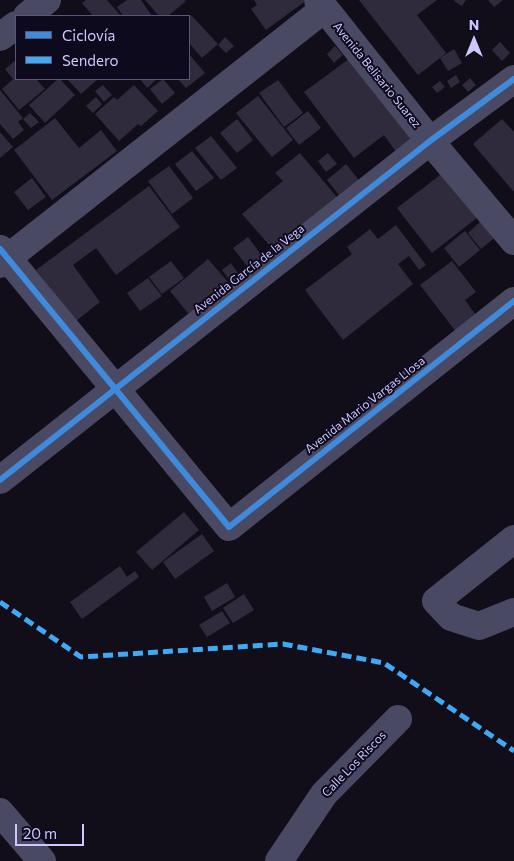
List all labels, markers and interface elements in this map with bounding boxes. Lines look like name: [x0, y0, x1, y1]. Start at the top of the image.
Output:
legend: [15, 15, 190, 80]
north arrow: [449, 15, 499, 65]
text: N: [469, 16, 479, 33]
street label: Avenida Belisario Suarez: [330, 19, 424, 131]
text: Ciclovía: [62, 26, 115, 44]
text: Sendero: [62, 51, 119, 69]
street label: Avenida García de la Vega: [191, 221, 307, 317]
street label: Avenida Mario Vargas Llosa: [302, 354, 428, 456]
street label: Calle Los Riscos: [319, 728, 389, 800]
scale bar: [18, 814, 86, 846]
text: 20 m: [23, 824, 57, 842]

